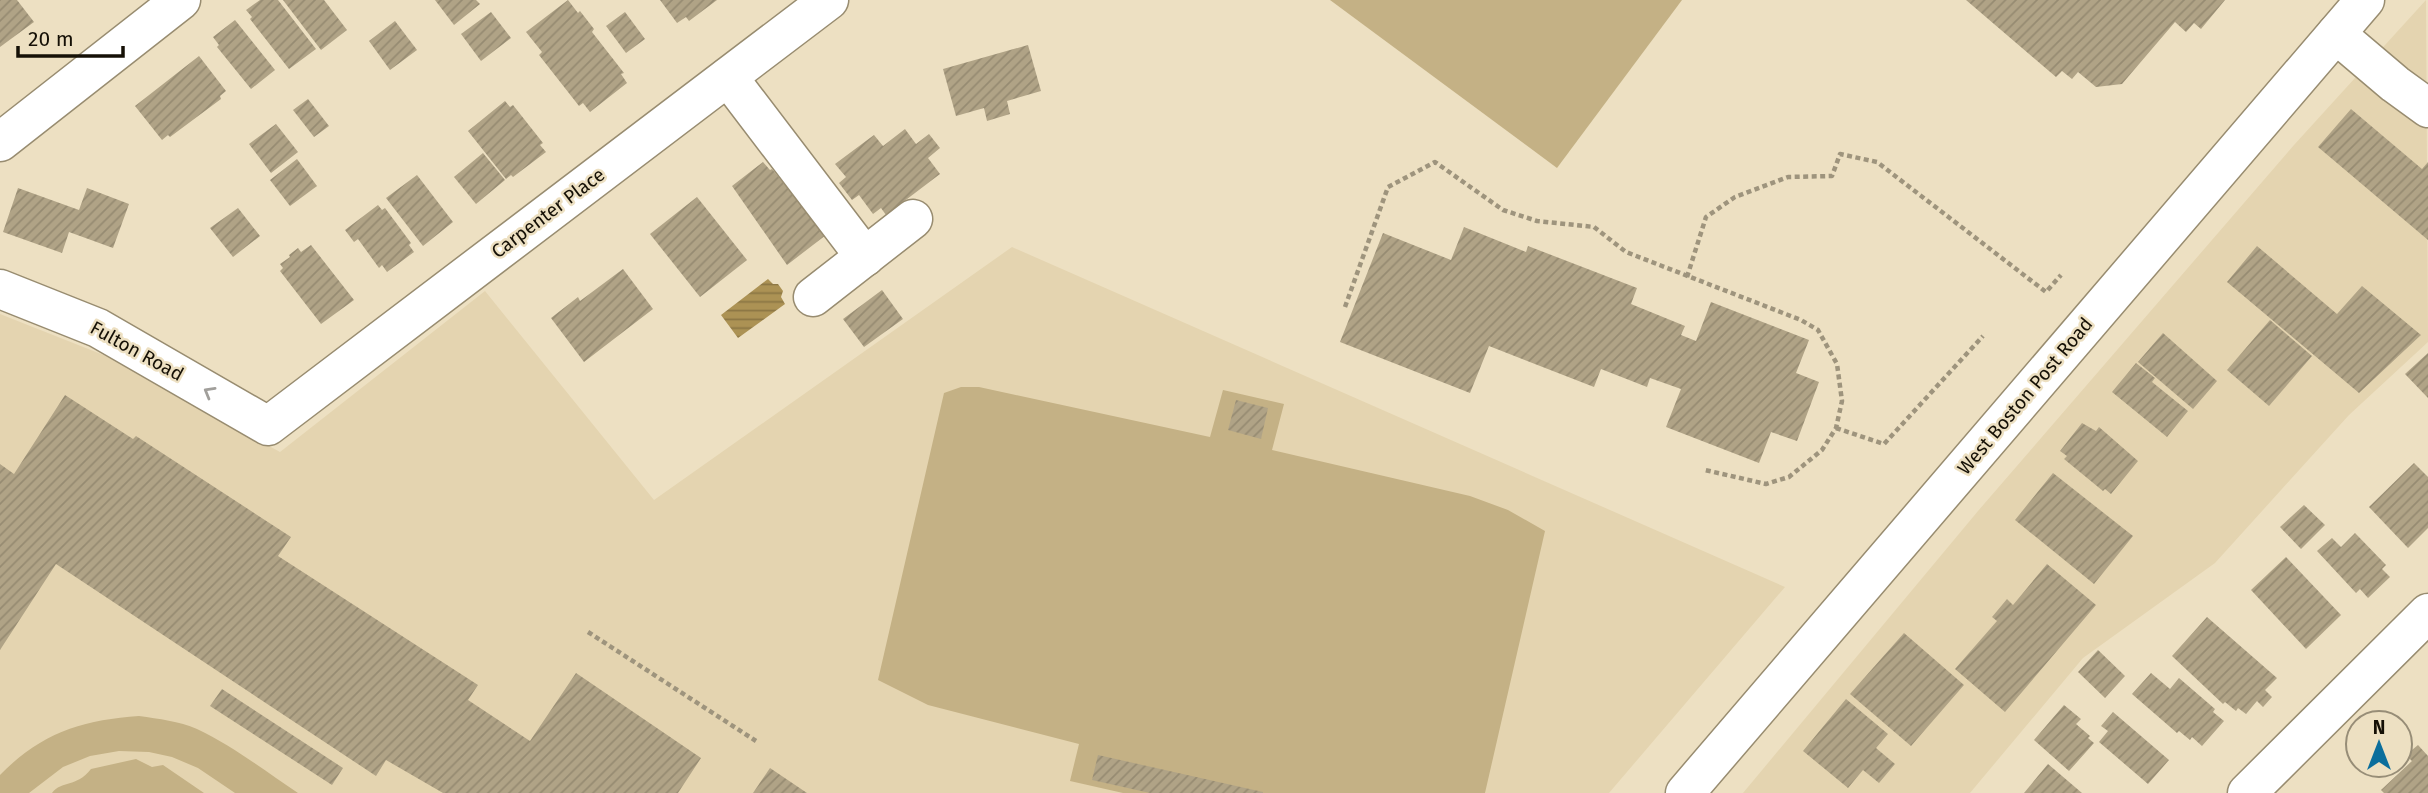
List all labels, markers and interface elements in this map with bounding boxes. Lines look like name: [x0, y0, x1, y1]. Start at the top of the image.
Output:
scale bar: [18, 14, 122, 58]
text: 20 m: [28, 26, 74, 52]
street label: Carpenter Place: [487, 163, 609, 263]
street label: West Boston Post Road: [1953, 313, 2097, 479]
street label: Fulton Road: [86, 316, 188, 386]
one-way arrow: [203, 387, 216, 400]
north arrow: [2344, 709, 2414, 779]
text: N: [2373, 716, 2385, 739]

